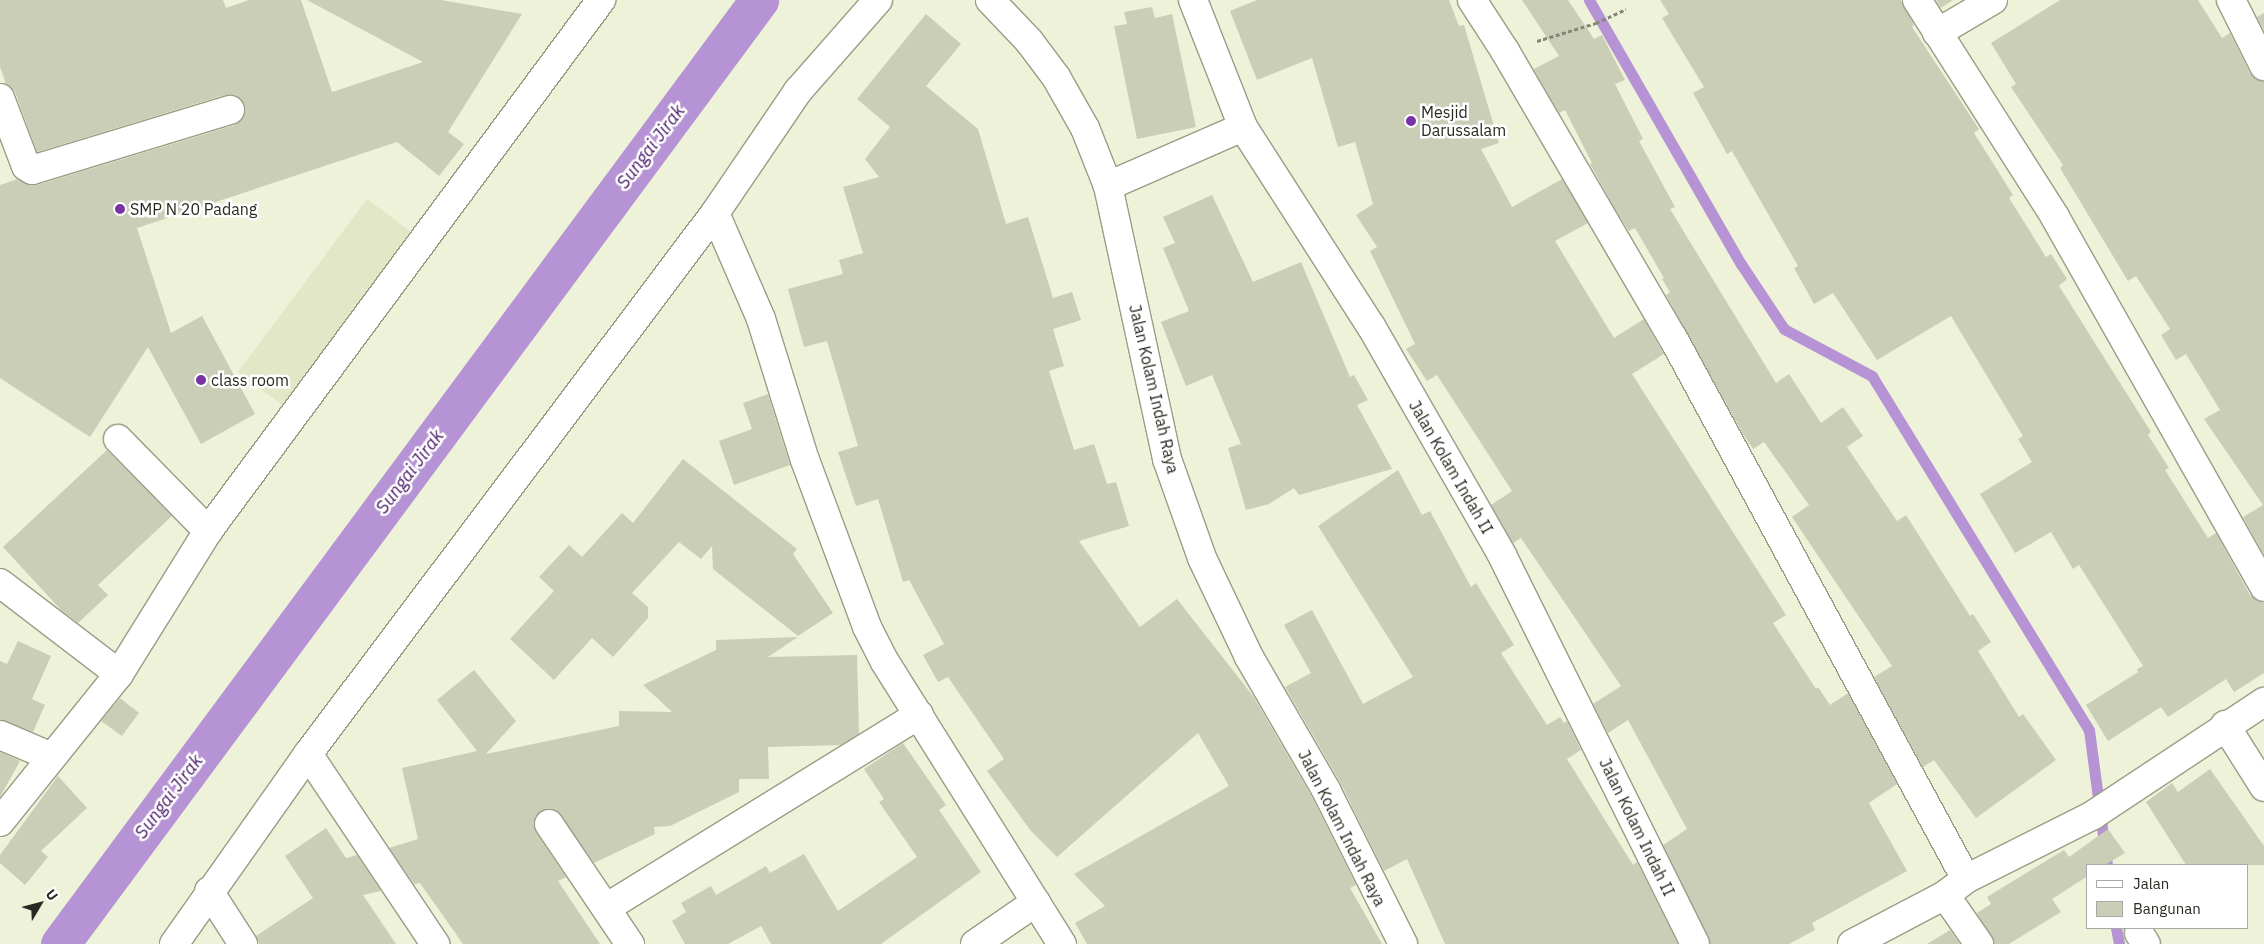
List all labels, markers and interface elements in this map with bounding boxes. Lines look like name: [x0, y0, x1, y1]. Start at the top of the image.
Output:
water label: Sungai Jirak: [613, 101, 689, 193]
place label: Mesjid Darussalam: [1421, 102, 1506, 140]
marker: Mesjid Darussalam: [1405, 115, 1417, 127]
place label: SMP N 20 Padang: [130, 199, 257, 219]
marker: SMP N 20 Padang: [114, 203, 126, 215]
street label: Jalan Kolam Indah Raya: [1125, 303, 1183, 475]
place label: class room: [211, 370, 289, 390]
marker: class room: [195, 374, 207, 386]
street label: Jalan Kolam Indah II: [1405, 397, 1497, 537]
water label: Sungai Jirak: [372, 426, 448, 518]
street label: Jalan Kolam Indah Raya: [1294, 747, 1390, 909]
water label: Sungai Jirak: [131, 751, 207, 843]
street label: Jalan Kolam Indah II: [1595, 755, 1679, 899]
legend: [2086, 864, 2249, 929]
text: Jalan: [2133, 874, 2169, 893]
north arrow: [15, 879, 65, 929]
text: U: [42, 886, 62, 904]
text: Bangunan: [2133, 899, 2201, 918]

